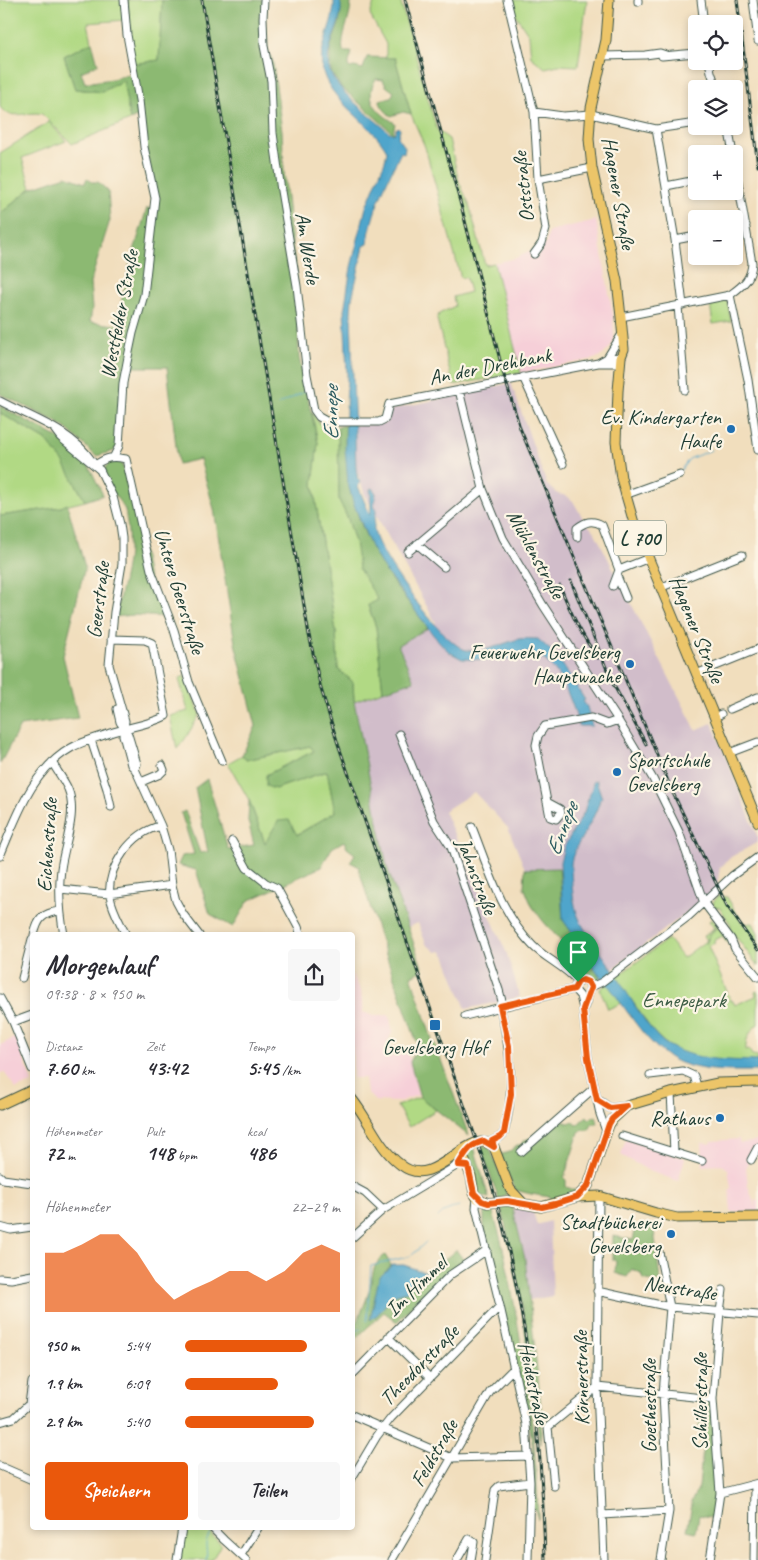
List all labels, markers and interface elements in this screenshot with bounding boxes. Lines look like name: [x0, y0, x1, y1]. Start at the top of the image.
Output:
map controls: [688, 15, 743, 265]
button: locate: [688, 15, 743, 70]
button: layers: [688, 80, 743, 135]
street label: Hagener Straße: [596, 135, 642, 253]
button: +: [688, 145, 743, 200]
street label: Oststraße: [506, 148, 540, 224]
street label: Am Werde: [290, 210, 327, 287]
button: −: [688, 210, 743, 265]
street label: Westfelder Straße: [94, 246, 145, 380]
street label: An der Drehbank: [427, 341, 555, 391]
water label: Ennepe: [317, 382, 345, 440]
place label: Ev. Kindergarten Haufe: [600, 404, 722, 454]
marker: Ev. Kindergarten Haufe: [725, 423, 737, 435]
street label: Mühlenstraße: [501, 505, 572, 605]
road number: L 700: [614, 520, 666, 556]
street label: Untere Geerstraße: [149, 525, 212, 659]
street label: Geerstraße: [80, 558, 116, 640]
street label: Hagener Straße: [664, 571, 731, 689]
place label: Feuerwehr Gevelsberg Hauptwache: [469, 639, 622, 689]
marker: Feuerwehr Gevelsberg Hauptwache: [624, 658, 636, 670]
place label: Sportschule Gevelsberg: [627, 747, 710, 797]
marker: Sportschule Gevelsberg: [611, 766, 623, 778]
street label: Eichenstraße: [31, 795, 63, 893]
water label: Ennepe: [539, 795, 586, 859]
street label: Jahnstraße: [450, 833, 504, 920]
pin: [557, 931, 599, 982]
icon: arrive: [564, 938, 592, 966]
text: Morgenlauf: [45, 947, 154, 982]
button: share: [288, 949, 340, 1001]
text: 09:38 · 8 × 950 m: [45, 984, 144, 1004]
park label: Ennepepark: [642, 987, 727, 1013]
marker: Gevelsberg Hbf: [428, 1018, 442, 1032]
place label: Gevelsberg Hbf: [383, 1034, 491, 1060]
text: Distanz: [45, 1038, 82, 1055]
text: Zeit: [146, 1038, 165, 1055]
text: Tempo: [247, 1038, 275, 1055]
text: 7.60: [45, 1055, 78, 1081]
text: 43:42: [146, 1055, 188, 1081]
text: 5:45: [247, 1055, 279, 1081]
text: km: [78, 1062, 95, 1079]
text: /km: [279, 1062, 301, 1079]
place label: Rathaus: [650, 1105, 712, 1131]
marker: Rathaus: [714, 1112, 726, 1124]
text: Höhenmeter: [45, 1123, 102, 1140]
text: Puls: [146, 1123, 165, 1140]
text: kcal: [247, 1123, 266, 1140]
text: 72: [45, 1140, 64, 1166]
text: 148: [146, 1140, 174, 1166]
text: 486: [247, 1140, 276, 1166]
text: m: [64, 1147, 75, 1164]
text: bpm: [174, 1147, 197, 1164]
text: Höhenmeter: [45, 1197, 110, 1217]
text: 22–29 m: [291, 1197, 340, 1217]
place label: Stadtbücherei Gevelsberg: [560, 1209, 664, 1259]
marker: Stadtbücherei Gevelsberg: [665, 1228, 677, 1240]
street label: Im Himmel: [380, 1248, 455, 1322]
street label: Neustraße: [642, 1269, 720, 1307]
street label: Theodorstraße: [374, 1317, 466, 1411]
street label: Körnerstraße: [567, 1328, 595, 1425]
text: 950 m: [45, 1336, 79, 1356]
text: 5:44: [125, 1336, 150, 1356]
street label: Heidestraße: [513, 1339, 556, 1429]
street label: Schillerstraße: [687, 1351, 713, 1451]
street label: Goethestraße: [636, 1357, 662, 1453]
text: 1.9 km: [45, 1374, 82, 1394]
text: 6:09: [125, 1374, 150, 1394]
text: 2.9 km: [45, 1412, 82, 1432]
text: 5:40: [125, 1412, 150, 1432]
street label: Feldstraße: [404, 1413, 465, 1491]
button: Speichern: [45, 1462, 188, 1520]
button: Teilen: [198, 1462, 340, 1520]

